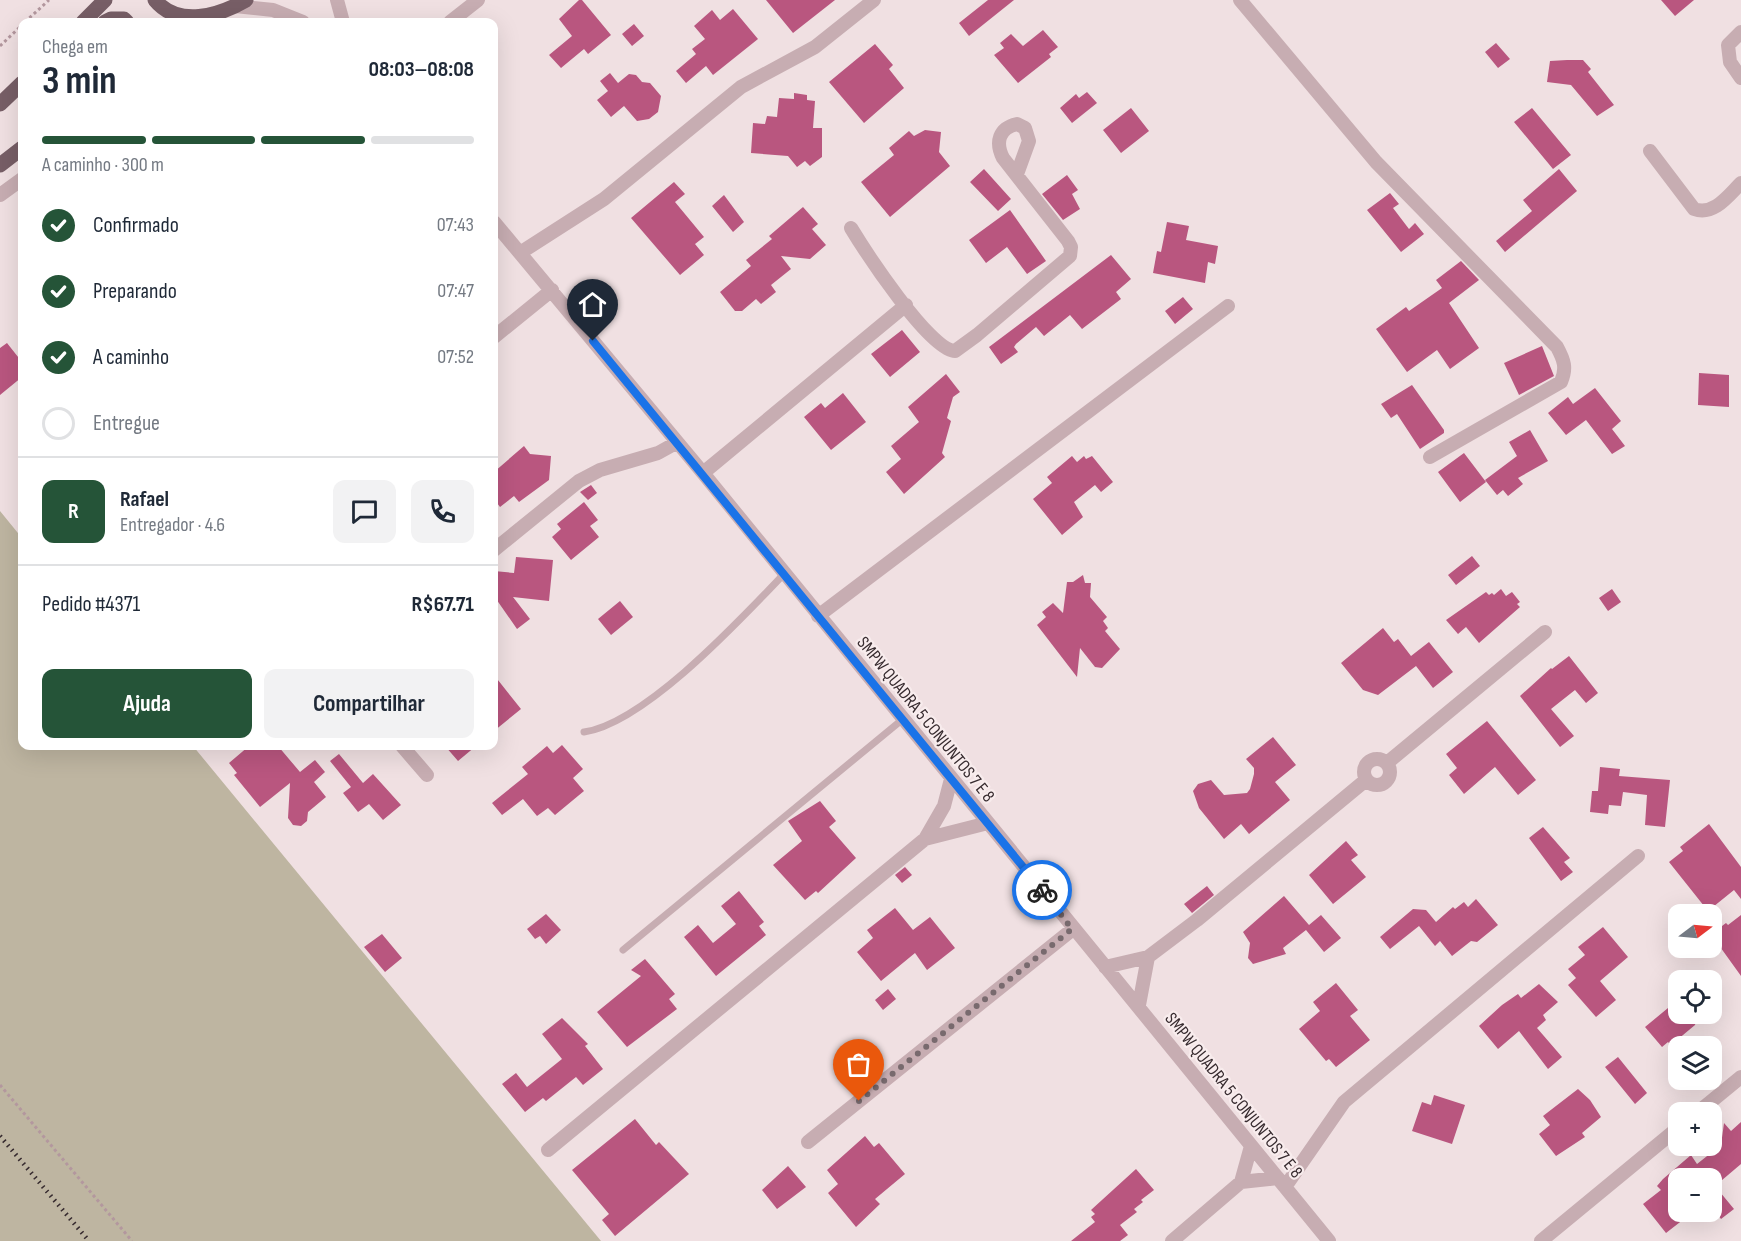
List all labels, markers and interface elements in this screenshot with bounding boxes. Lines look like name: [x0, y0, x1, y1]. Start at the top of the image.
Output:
text: Chega em: [42, 35, 108, 59]
text: 08:03–08:08: [368, 56, 474, 83]
text: 3 min: [42, 58, 117, 105]
text: A caminho · 300 m: [42, 153, 164, 177]
icon: check: [42, 209, 75, 242]
text: Confirmado: [93, 212, 179, 239]
text: 07:43: [437, 213, 474, 237]
icon: check: [42, 275, 75, 308]
text: Preparando: [93, 278, 177, 305]
text: 07:47: [437, 279, 474, 303]
pin: [567, 279, 618, 341]
icon: home: [576, 288, 609, 321]
icon: check: [42, 341, 75, 374]
text: A caminho: [93, 344, 169, 371]
text: 07:52: [437, 345, 474, 369]
text: Entregue: [93, 410, 160, 437]
button: chat: [333, 480, 396, 543]
button: phone: [411, 480, 474, 543]
text: Rafael: [120, 486, 169, 513]
text: R: [68, 498, 79, 525]
text: Entregador · 4.6: [120, 513, 225, 537]
text: Pedido #4371: [42, 591, 140, 618]
text: R$67.71: [412, 591, 474, 618]
street label: SMPW QUADRA 5 CONJUNTOS 7 E 8: [852, 632, 999, 806]
button: Ajuda: [42, 669, 252, 738]
button: Compartilhar: [264, 669, 474, 738]
courier: [1012, 860, 1072, 920]
icon: bike: [1026, 874, 1059, 907]
north arrow: [1668, 904, 1722, 958]
map controls: [1668, 904, 1722, 1222]
button: locate: [1668, 970, 1722, 1024]
street label: SMPW QUADRA 5 CONJUNTOS 7 E 8: [1160, 1008, 1307, 1182]
button: layers: [1668, 1036, 1722, 1090]
pin: [833, 1039, 884, 1101]
icon: bag: [842, 1048, 875, 1081]
button: +: [1668, 1102, 1722, 1156]
button: −: [1668, 1168, 1722, 1222]

